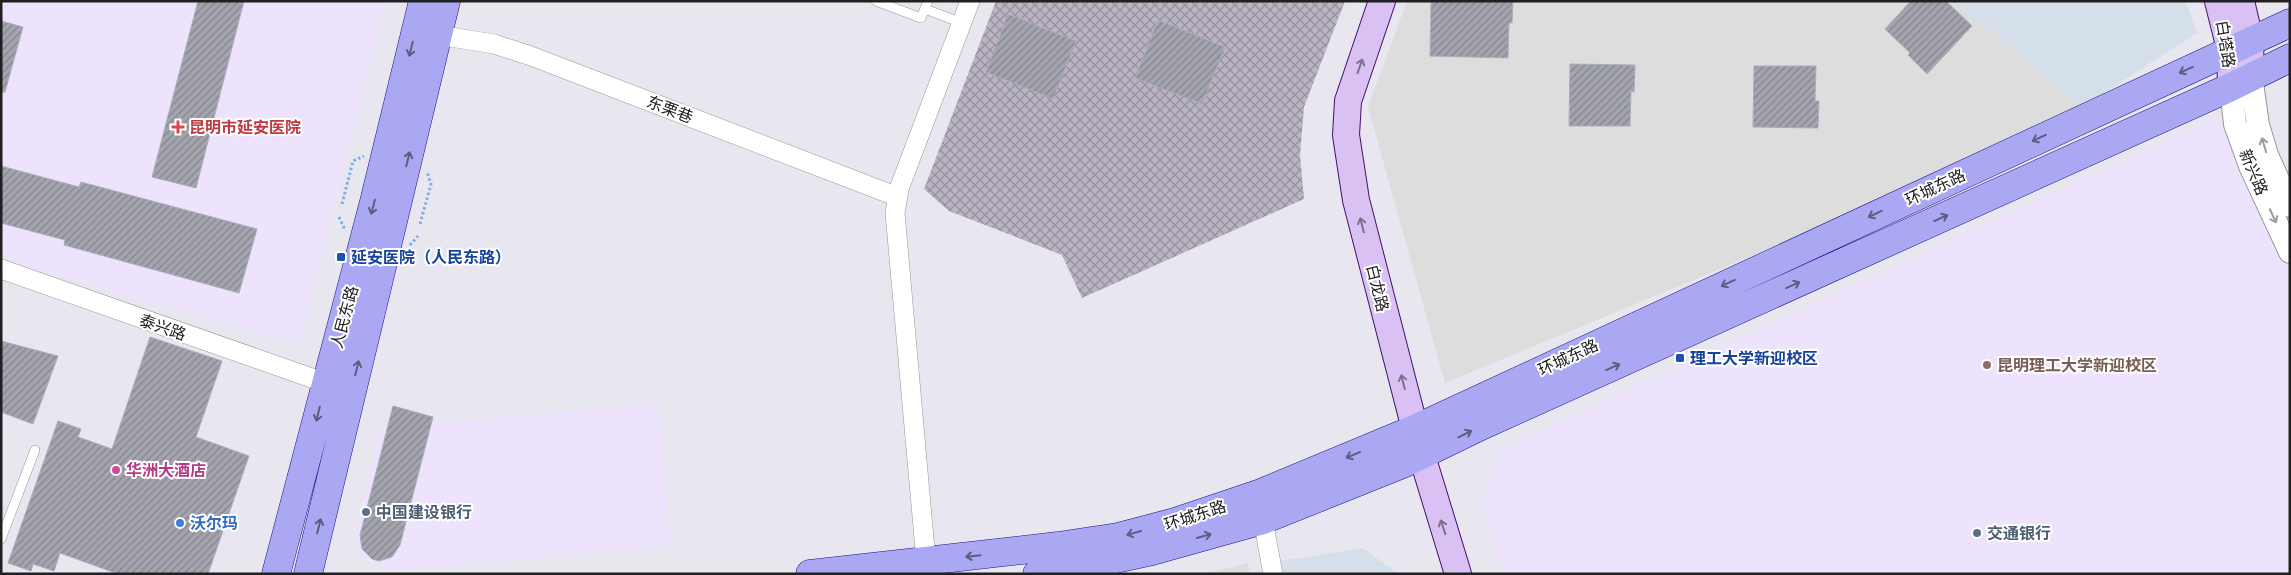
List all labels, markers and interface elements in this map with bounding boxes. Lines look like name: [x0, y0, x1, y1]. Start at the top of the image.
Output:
street label: 白塔路: [2212, 19, 2240, 69]
one-way arrow: [406, 40, 415, 56]
one-way arrow: [1356, 59, 1365, 74]
one-way arrow: [2179, 66, 2194, 75]
street label: 东栗巷: [644, 91, 696, 127]
place label: 昆明市延安医院: [189, 117, 301, 137]
marker: 昆明市延安医院: [171, 120, 185, 134]
one-way arrow: [2032, 134, 2047, 144]
one-way arrow: [2258, 137, 2268, 153]
street label: 新兴路: [2235, 146, 2273, 198]
one-way arrow: [404, 152, 413, 168]
street label: 环城东路: [1902, 164, 1968, 210]
one-way arrow: [368, 198, 378, 214]
one-way arrow: [2268, 208, 2278, 223]
one-way arrow: [1868, 210, 1883, 220]
one-way arrow: [1933, 213, 1948, 223]
one-way arrow: [1357, 217, 1366, 233]
place label: 延安医院（人民东路）: [351, 247, 511, 267]
marker: 延安医院（人民东路）: [335, 251, 347, 263]
street label: 白龙路: [1362, 262, 1394, 314]
one-way arrow: [1721, 279, 1736, 288]
one-way arrow: [1785, 280, 1800, 290]
street label: 人民东路: [326, 283, 362, 351]
street label: 泰兴路: [137, 310, 189, 344]
street label: 环城东路: [1535, 334, 1601, 380]
place label: 理工大学新迎校区: [1690, 348, 1818, 368]
marker: 理工大学新迎校区: [1674, 352, 1686, 364]
place label: 昆明理工大学新迎校区: [1997, 355, 2157, 375]
marker: 昆明理工大学新迎校区: [1981, 359, 1993, 371]
one-way arrow: [353, 361, 362, 377]
one-way arrow: [1605, 361, 1620, 371]
one-way arrow: [1397, 375, 1407, 391]
one-way arrow: [313, 406, 322, 422]
one-way arrow: [1458, 429, 1473, 439]
one-way arrow: [1346, 451, 1361, 461]
place label: 华洲大酒店: [126, 460, 206, 480]
marker: 华洲大酒店: [110, 464, 122, 476]
street label: 环城东路: [1161, 496, 1229, 534]
place label: 中国建设银行: [376, 502, 472, 522]
marker: 中国建设银行: [360, 506, 372, 518]
place label: 沃尔玛: [190, 513, 238, 533]
marker: 沃尔玛: [174, 517, 186, 529]
one-way arrow: [315, 519, 324, 535]
one-way arrow: [1437, 520, 1447, 536]
place label: 交通银行: [1987, 523, 2051, 543]
marker: 交通银行: [1971, 527, 1983, 539]
one-way arrow: [1127, 528, 1143, 538]
one-way arrow: [1195, 531, 1211, 541]
one-way arrow: [966, 551, 982, 561]

